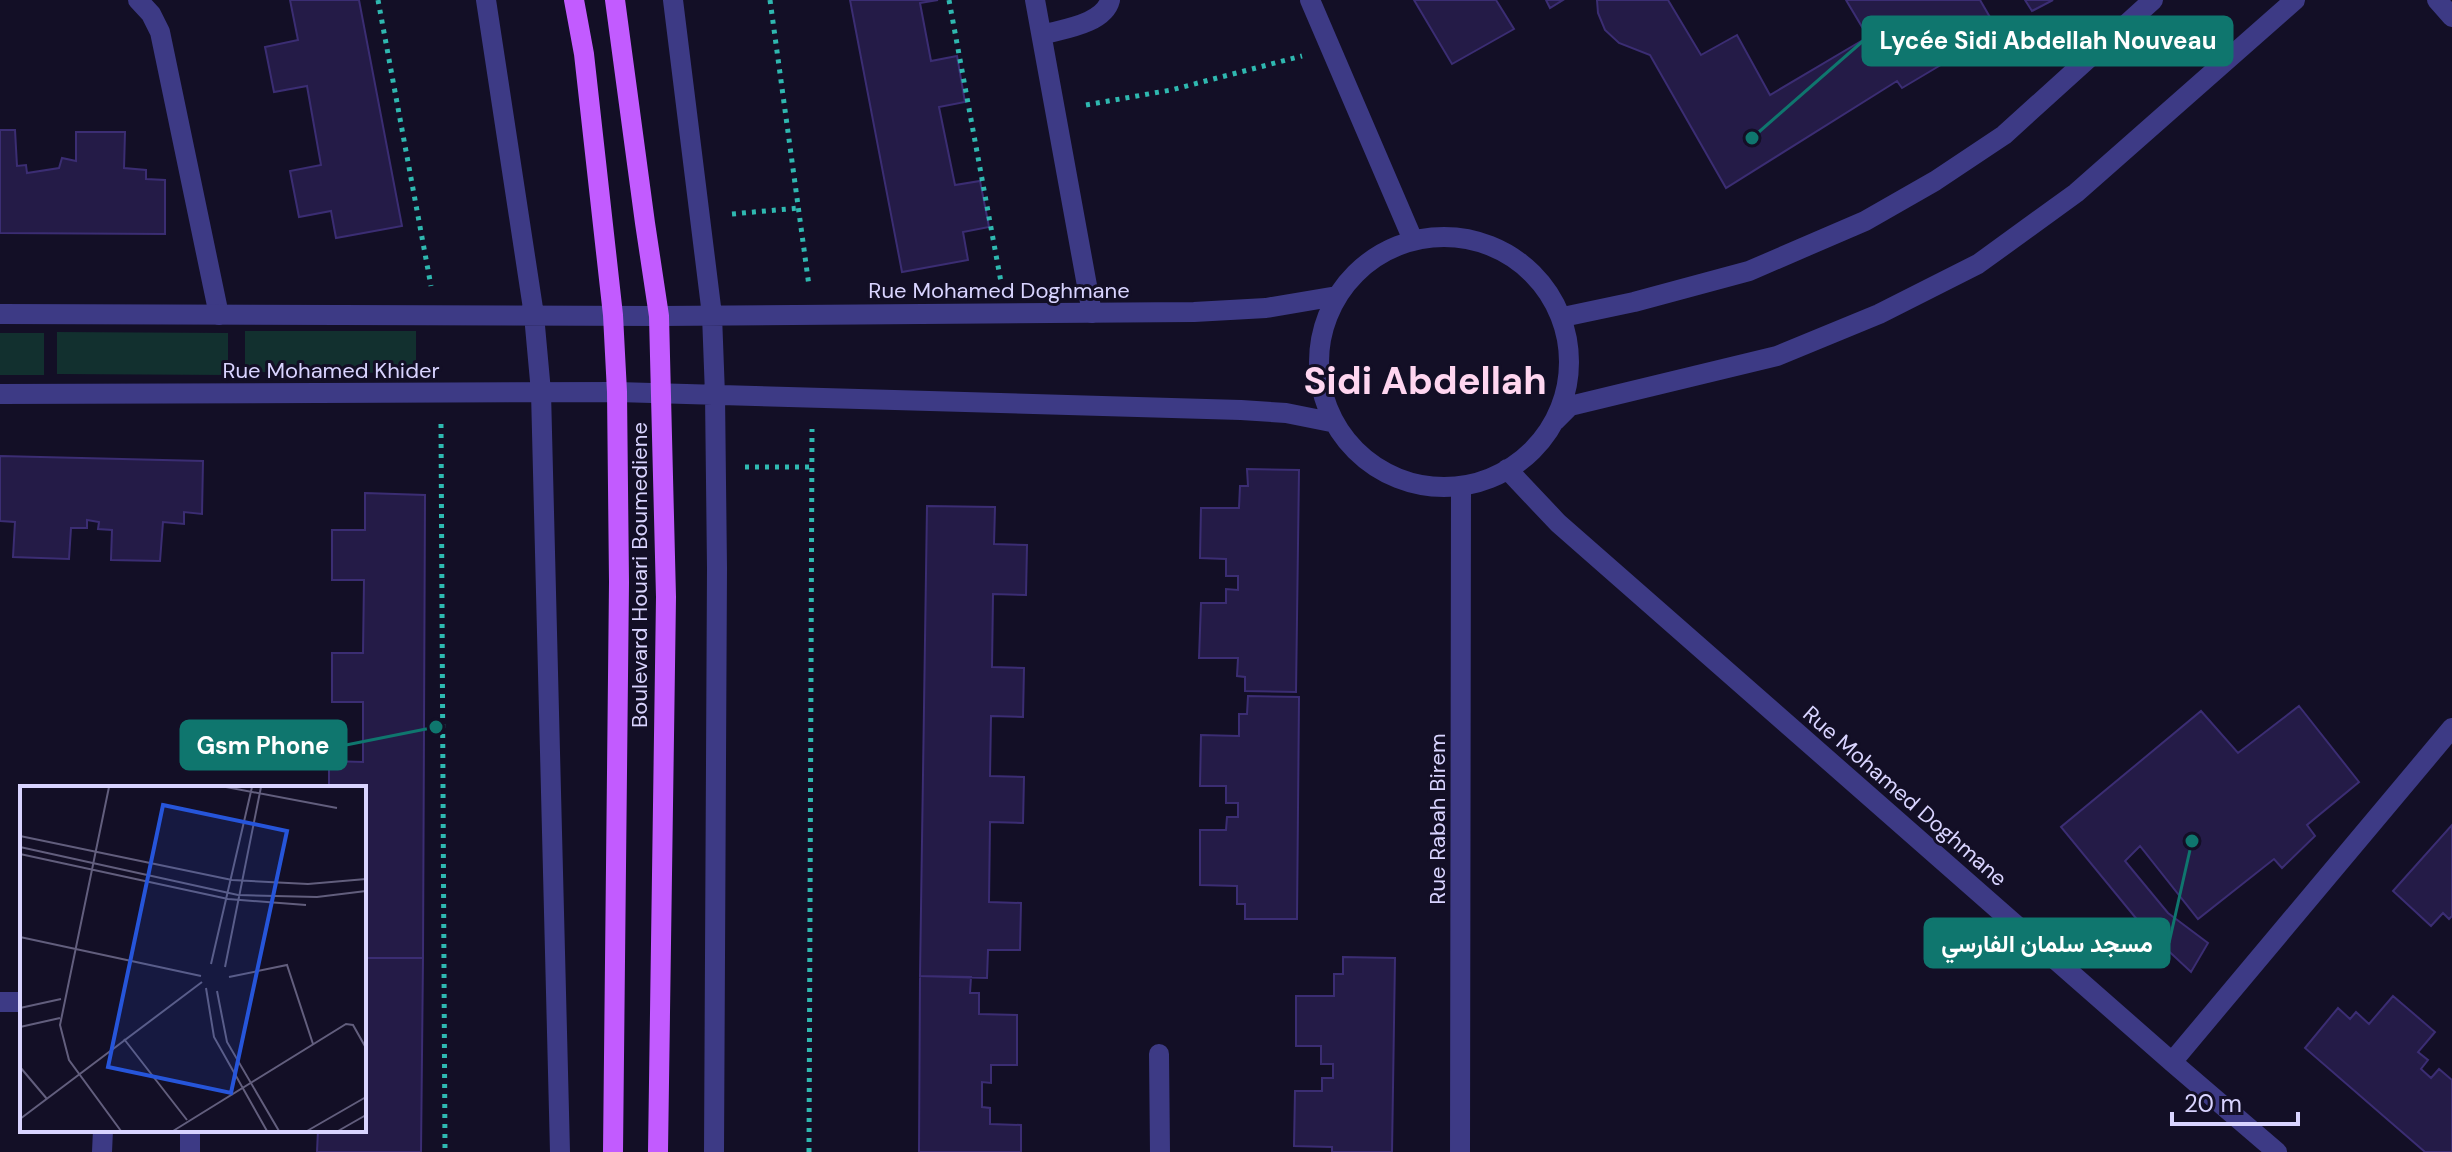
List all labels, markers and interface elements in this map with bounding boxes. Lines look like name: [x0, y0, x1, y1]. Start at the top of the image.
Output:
callout: Lycée Sidi Abdellah Nouveau: [1863, 17, 2232, 65]
text: Lycée Sidi Abdellah Nouveau: [1880, 25, 2216, 56]
street label: Rue Mohamed Doghmane: [868, 276, 1130, 305]
street label: Rue Mohamed Khider: [222, 356, 440, 385]
district label: Sidi Abdellah: [1303, 356, 1547, 406]
street label: Boulevard Houari Boumediene: [625, 422, 654, 728]
street label: Rue Mohamed Doghmane: [1797, 699, 2013, 893]
callout: Gsm Phone: [181, 721, 346, 769]
text: Gsm Phone: [196, 730, 330, 761]
street label: Rue Rabah Birem: [1423, 733, 1452, 905]
inset map: [20, 786, 366, 1132]
callout: مسجد سلمان الفارسي: [1925, 919, 2169, 967]
text: مسجد سلمان الفارسي: [1941, 928, 2153, 964]
scale bar: [2172, 1076, 2298, 1126]
text: 20 m: [2184, 1088, 2242, 1119]

